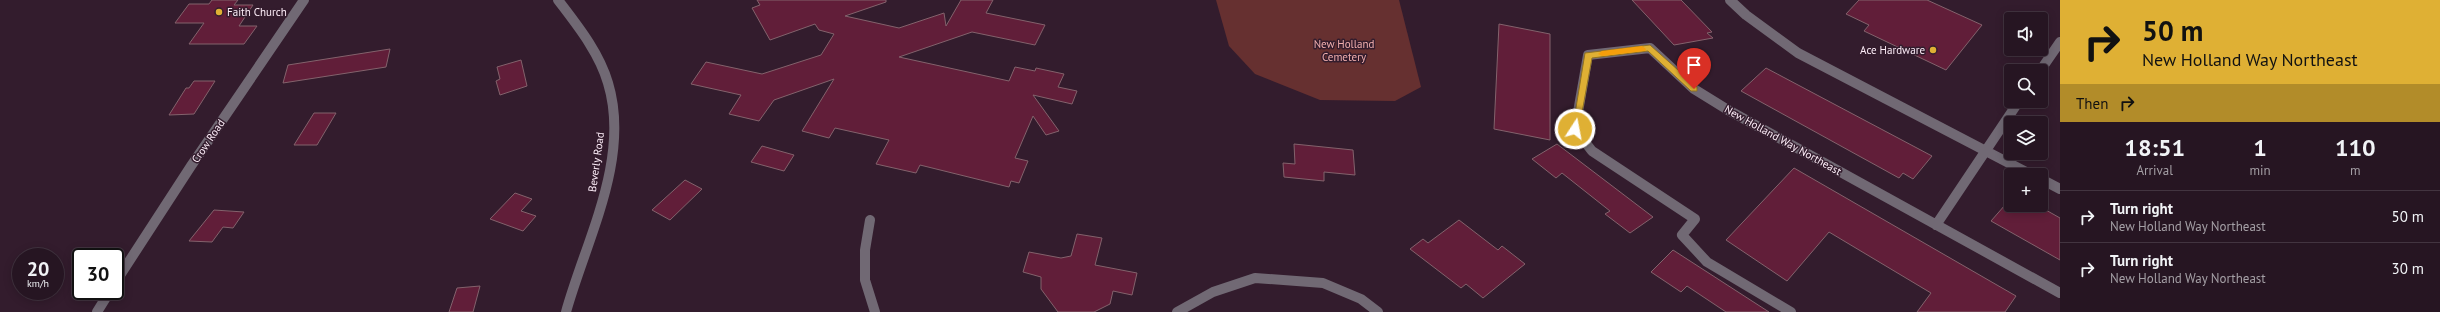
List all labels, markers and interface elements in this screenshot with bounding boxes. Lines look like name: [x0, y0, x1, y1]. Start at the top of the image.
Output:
place label: Faith Church: [227, 5, 287, 19]
marker: Faith Church: [214, 7, 224, 17]
map controls: [2004, 12, 2048, 212]
button: sound: [2004, 12, 2048, 56]
text: 50 m: [2142, 12, 2203, 49]
icon: right: [2076, 16, 2128, 68]
park label: New Holland Cemetery: [1314, 37, 1374, 64]
place label: Ace Hardware: [1860, 43, 1925, 57]
marker: Ace Hardware: [1928, 45, 1938, 55]
pin: [1677, 48, 1711, 89]
text: New Holland Way Northeast: [2142, 48, 2358, 71]
icon: arrive: [1683, 54, 1705, 76]
button: search: [2004, 64, 2048, 108]
icon: right: [2116, 92, 2138, 114]
text: Then: [2076, 94, 2108, 113]
street label: New Holland Way Northeast: [1722, 102, 1844, 178]
position arrow: [1554, 108, 1596, 150]
street label: Crow Road: [188, 116, 228, 165]
button: layers: [2004, 116, 2048, 160]
street label: Beverly Road: [585, 131, 607, 193]
text: 18:51: [2124, 132, 2185, 163]
text: 1: [2253, 132, 2267, 163]
text: 110: [2335, 132, 2376, 163]
text: Arrival: [2137, 162, 2173, 179]
text: min: [2249, 162, 2271, 179]
text: m: [2350, 162, 2361, 179]
button: +: [2004, 168, 2048, 212]
text: Turn right: [2110, 199, 2173, 218]
icon: right: [2076, 206, 2098, 228]
text: 50 m: [2391, 207, 2424, 226]
text: New Holland Way Northeast: [2110, 218, 2266, 235]
speed limit sign: 30: [72, 248, 124, 300]
text: Turn right: [2110, 251, 2173, 270]
text: 20: [27, 256, 49, 282]
icon: right: [2076, 258, 2098, 280]
text: 30 m: [2391, 259, 2424, 278]
text: New Holland Way Northeast: [2110, 270, 2266, 287]
text: km/h: [27, 277, 49, 290]

